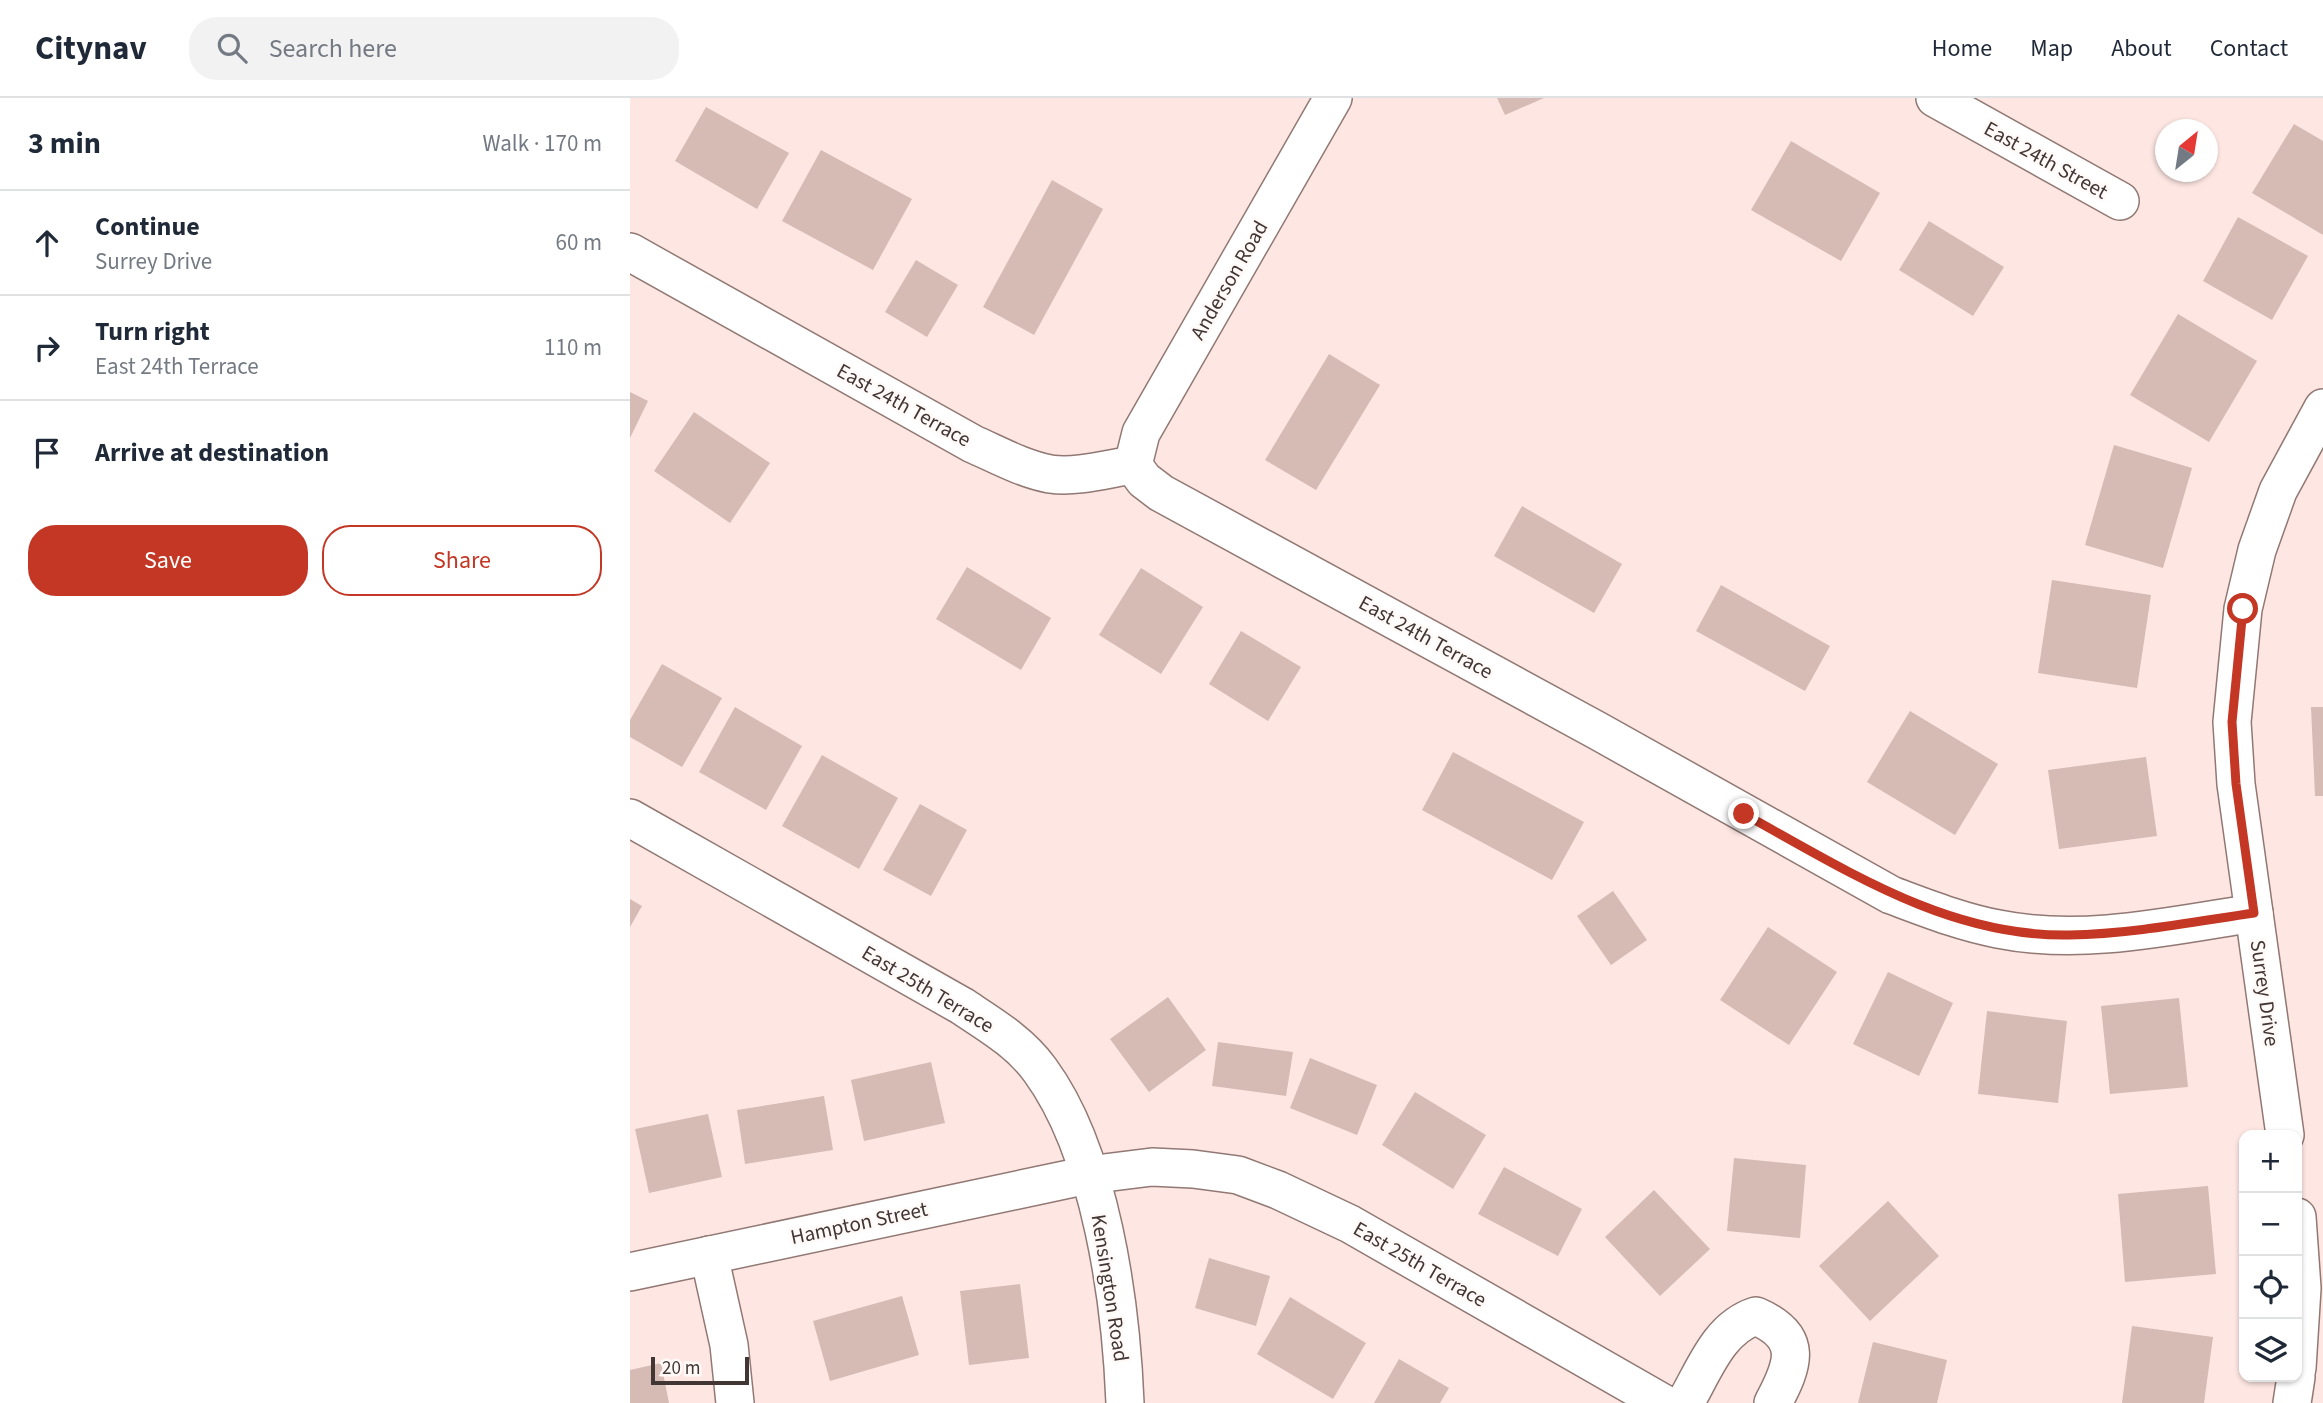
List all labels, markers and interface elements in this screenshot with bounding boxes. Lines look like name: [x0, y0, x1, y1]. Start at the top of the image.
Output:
search box: [189, 17, 679, 80]
text: Citynav: [35, 25, 147, 72]
icon: search: [213, 29, 251, 67]
text: Search here: [269, 30, 397, 67]
text: Home: [1932, 31, 1992, 66]
text: Map: [2030, 31, 2073, 66]
text: About: [2111, 31, 2172, 66]
text: Contact: [2210, 31, 2288, 66]
street label: East 24th Street: [1979, 114, 2113, 206]
north arrow: [2155, 119, 2218, 182]
text: 3 min: [28, 122, 101, 165]
text: Walk · 170 m: [483, 127, 602, 160]
text: Continue: [95, 208, 200, 245]
street label: Anderson Road: [1183, 215, 1275, 345]
icon: ahead: [28, 224, 66, 262]
text: 60 m: [555, 226, 602, 259]
text: Surrey Drive: [95, 245, 212, 278]
text: Turn right: [95, 313, 210, 350]
icon: right: [28, 329, 66, 367]
text: 110 m: [544, 331, 602, 364]
text: East 24th Terrace: [95, 350, 259, 383]
street label: East 24th Terrace: [831, 356, 977, 454]
icon: arrive: [28, 434, 66, 472]
text: Arrive at destination: [95, 434, 329, 471]
button: Save: [28, 525, 308, 596]
button: Share: [322, 525, 602, 596]
street label: East 24th Terrace: [1353, 588, 1499, 686]
route start: [2227, 593, 2258, 624]
route end: [1728, 798, 1759, 829]
street label: East 25th Terrace: [856, 938, 1000, 1040]
street label: Surrey Drive: [2243, 938, 2287, 1048]
map controls: [2239, 1130, 2302, 1382]
button: +: [2239, 1130, 2302, 1193]
button: −: [2239, 1193, 2302, 1256]
street label: Hampton Street: [788, 1194, 930, 1252]
street label: Kensington Road: [1084, 1212, 1136, 1364]
street label: East 25th Terrace: [1348, 1214, 1492, 1314]
button: locate: [2239, 1256, 2302, 1319]
button: layers: [2239, 1319, 2302, 1382]
scale bar: [651, 1354, 749, 1386]
text: 20 m: [662, 1355, 700, 1382]

